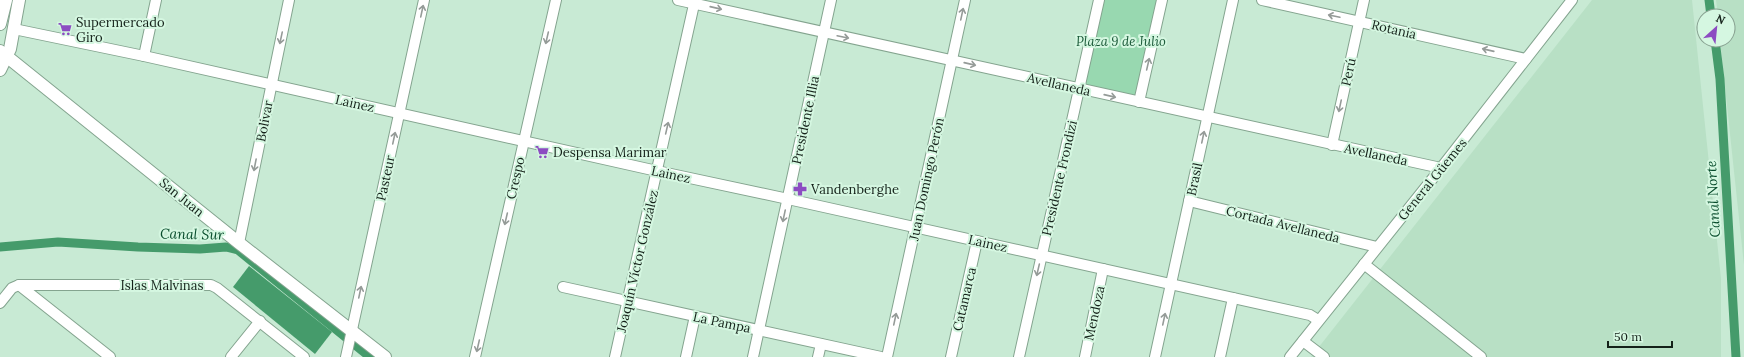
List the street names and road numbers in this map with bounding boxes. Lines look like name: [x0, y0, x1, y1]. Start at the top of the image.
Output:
street label: Rotania: [1370, 16, 1418, 43]
street label: Perú: [1337, 56, 1360, 88]
street label: Avellaneda: [1025, 69, 1093, 100]
street label: Presidente Illia: [788, 74, 823, 166]
street label: Lainez: [334, 91, 377, 116]
street label: Bolivar: [252, 99, 277, 143]
street label: Juan Domingo Perón: [905, 116, 948, 243]
street label: Presidente Frondizi: [1038, 118, 1081, 238]
street label: General Güemes: [1394, 135, 1471, 224]
street label: Avellaneda: [1342, 139, 1410, 170]
street label: Pasteur: [372, 153, 399, 202]
street label: Crespo: [502, 155, 529, 201]
street label: Brasil: [1183, 161, 1206, 197]
street label: Lainez: [650, 162, 692, 187]
street label: San Juan: [156, 174, 208, 221]
street label: Joaquín Víctor González: [613, 188, 662, 335]
street label: Cortada Avellaneda: [1224, 202, 1342, 247]
street label: Lainez: [967, 231, 1010, 256]
street label: Catamarca: [949, 265, 980, 333]
street label: Islas Malvinas: [121, 277, 203, 294]
street label: Mendoza: [1080, 284, 1109, 342]
street label: La Pampa: [692, 308, 753, 337]

